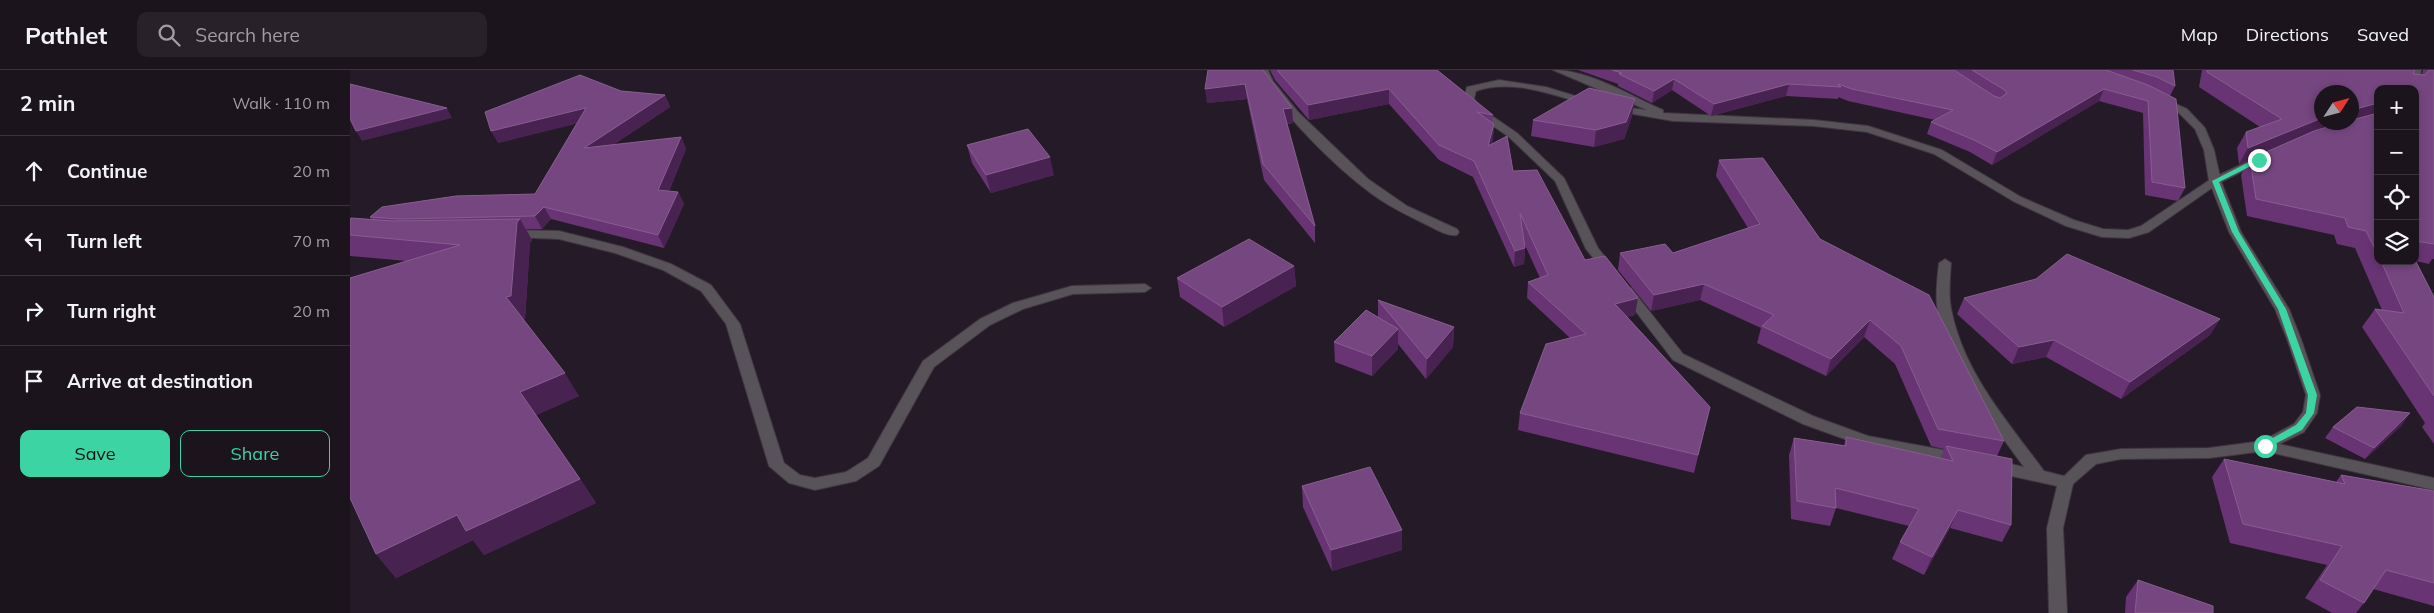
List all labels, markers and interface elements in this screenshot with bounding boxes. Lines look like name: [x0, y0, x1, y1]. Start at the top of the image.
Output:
search box: [137, 12, 487, 57]
text: Pathlet: [25, 20, 107, 50]
icon: search: [155, 21, 183, 49]
text: Search here: [195, 23, 300, 47]
text: Map: [2181, 23, 2218, 46]
text: Directions: [2246, 23, 2329, 46]
text: Saved: [2357, 23, 2409, 46]
north arrow: [2314, 85, 2359, 130]
map controls: [2374, 85, 2419, 265]
button: +: [2374, 85, 2419, 130]
text: 2 min: [20, 90, 75, 116]
text: Walk · 110 m: [232, 93, 330, 113]
button: −: [2374, 130, 2419, 175]
route end: [2248, 149, 2271, 172]
icon: ahead: [20, 157, 48, 185]
text: Continue: [67, 159, 147, 183]
text: 20 m: [293, 161, 330, 181]
button: locate: [2374, 175, 2419, 220]
button: layers: [2374, 220, 2419, 265]
icon: left: [20, 227, 48, 255]
text: Turn left: [67, 229, 142, 253]
text: 70 m: [293, 231, 330, 251]
icon: right: [20, 297, 48, 325]
text: Turn right: [67, 299, 156, 323]
text: 20 m: [293, 301, 330, 321]
icon: arrive: [20, 367, 48, 395]
text: Arrive at destination: [67, 369, 253, 393]
button: Save: [20, 430, 170, 477]
button: Share: [180, 430, 330, 477]
route start: [2254, 435, 2277, 458]

